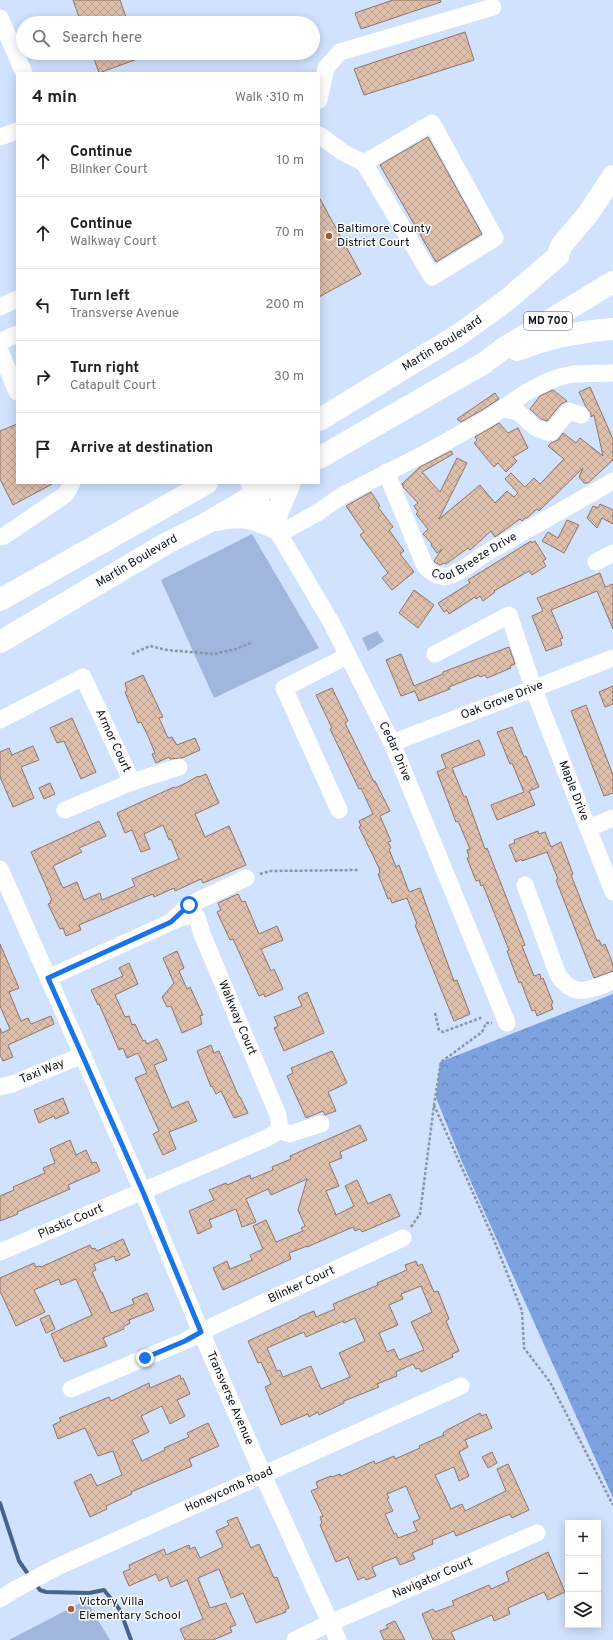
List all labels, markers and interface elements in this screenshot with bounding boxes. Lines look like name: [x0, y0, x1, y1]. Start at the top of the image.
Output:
search box: [16, 16, 320, 60]
icon: search: [30, 27, 52, 49]
text: Search here: [62, 29, 142, 48]
text: 4 min: [32, 87, 77, 109]
text: Walk · 310 m: [235, 90, 304, 106]
text: Continue: [70, 143, 132, 162]
icon: ahead: [32, 150, 54, 172]
text: 10 m: [277, 153, 304, 169]
text: Blinker Court: [70, 162, 148, 178]
text: Continue: [70, 215, 132, 234]
place label: Baltimore County District Court: [337, 221, 431, 251]
icon: ahead: [32, 222, 54, 244]
text: 70 m: [275, 225, 304, 241]
marker: Baltimore County District Court: [324, 231, 334, 241]
text: Walkway Court: [70, 234, 157, 250]
text: Turn left: [70, 287, 130, 306]
icon: left: [32, 294, 54, 316]
text: 200 m: [265, 297, 304, 313]
text: Transverse Avenue: [70, 306, 179, 322]
street label: Martin Boulevard: [399, 312, 486, 375]
road number: MD 700: [524, 312, 572, 330]
text: Turn right: [70, 359, 139, 378]
icon: right: [32, 366, 54, 388]
text: 30 m: [274, 369, 304, 385]
text: Catapult Court: [70, 378, 156, 394]
icon: arrive: [32, 438, 54, 460]
text: Arrive at destination: [70, 439, 213, 458]
street label: Cool Breeze Drive: [428, 529, 520, 585]
street label: Martin Boulevard: [93, 531, 180, 591]
street label: Oak Grove Drive: [459, 678, 546, 724]
street label: Armor Court: [91, 707, 134, 775]
street label: Cedar Drive: [375, 719, 415, 784]
street label: Maple Drive: [554, 758, 592, 823]
route start: [180, 896, 198, 914]
street label: Walkway Court: [214, 978, 260, 1058]
street label: Taxi Way: [17, 1055, 67, 1088]
street label: Plastic Court: [36, 1201, 106, 1243]
street label: Blinker Court: [266, 1263, 337, 1307]
route end: [136, 1349, 154, 1367]
street label: Transverse Avenue: [202, 1349, 257, 1448]
street label: Honeycomb Road: [183, 1463, 276, 1517]
map controls: [565, 1520, 601, 1628]
button: +: [565, 1520, 601, 1556]
street label: Navigator Court: [390, 1554, 475, 1603]
button: −: [565, 1556, 601, 1592]
button: layers: [565, 1592, 601, 1628]
place label: Victory Villa Elementary School: [79, 1594, 181, 1624]
marker: Victory Villa Elementary School: [66, 1604, 76, 1614]

